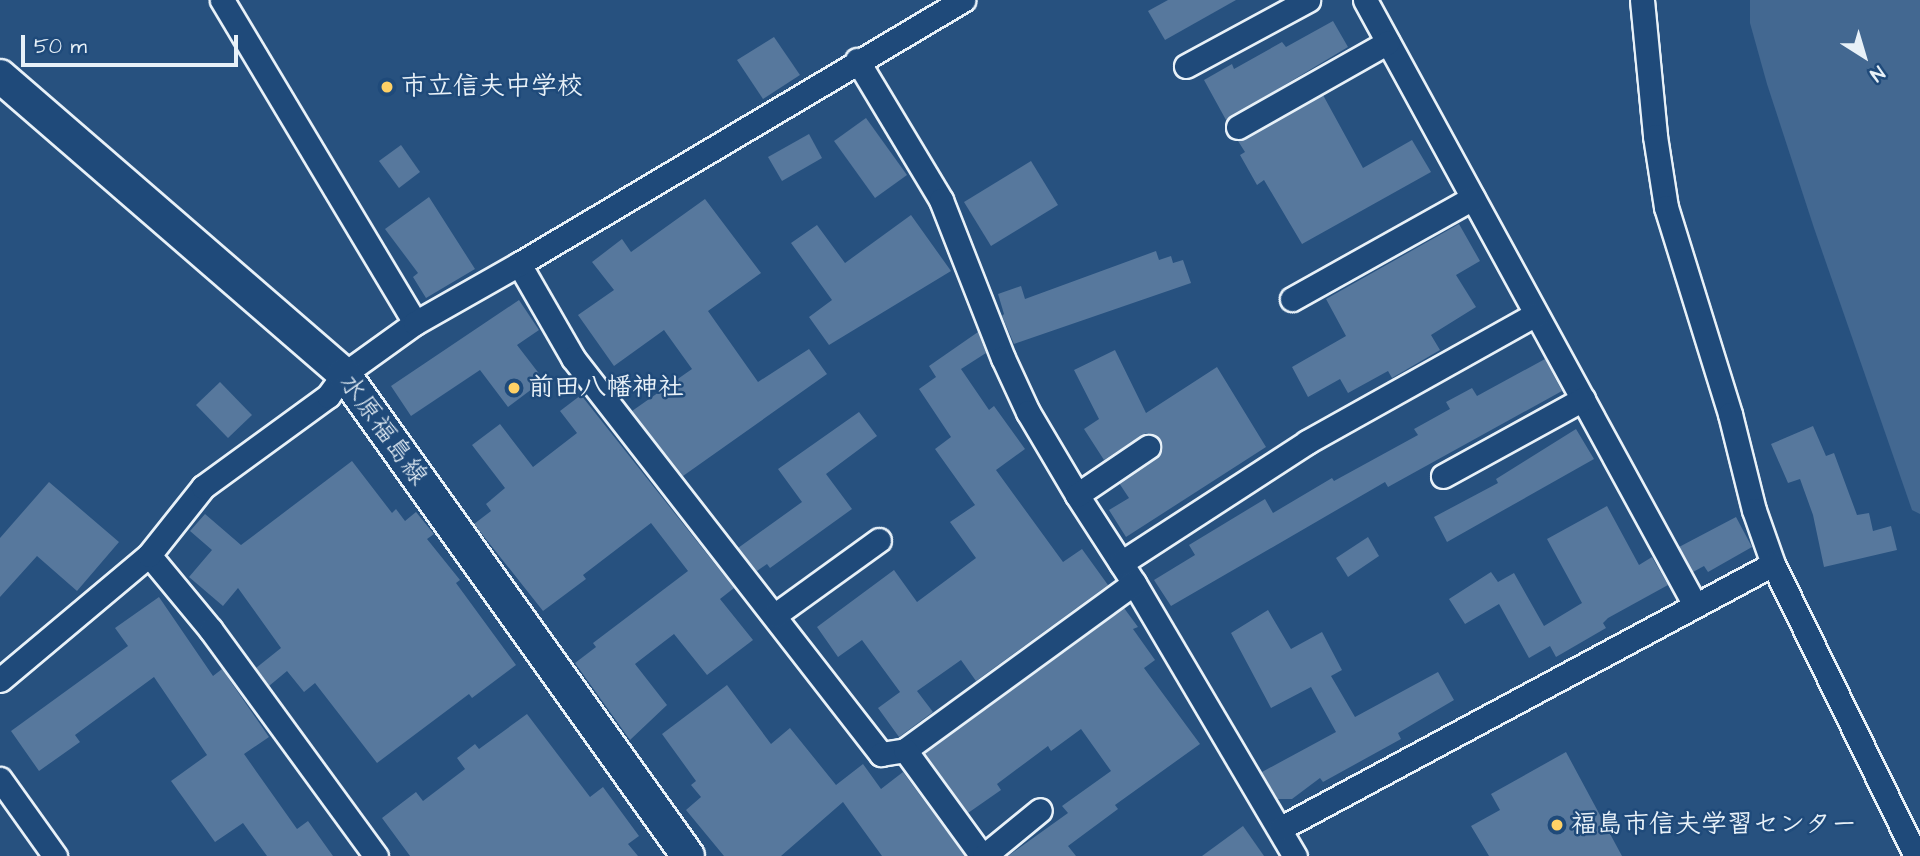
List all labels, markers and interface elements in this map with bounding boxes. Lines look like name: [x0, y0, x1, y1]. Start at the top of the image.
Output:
scale bar: [24, 21, 242, 65]
north arrow: [1829, 21, 1899, 91]
text: 50 m: [34, 32, 87, 61]
text: N: [1864, 59, 1890, 88]
place label: 市立信夫中学校: [401, 71, 583, 103]
marker: 市立信夫中学校: [379, 79, 395, 95]
street label: 水原福島線: [332, 368, 434, 492]
place label: 前田八幡神社: [528, 372, 684, 404]
marker: 前田八幡神社: [506, 380, 522, 396]
place label: 福島市信夫学習センター: [1571, 809, 1857, 841]
marker: 福島市信夫学習センター: [1549, 817, 1565, 833]

